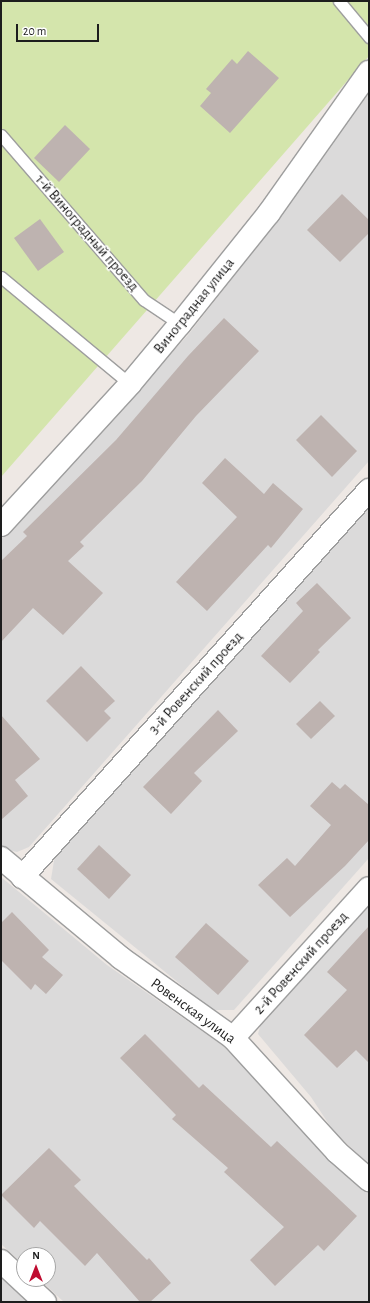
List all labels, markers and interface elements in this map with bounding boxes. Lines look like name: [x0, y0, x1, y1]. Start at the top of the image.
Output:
scale bar: [18, 16, 101, 42]
text: 20 m: [23, 25, 46, 37]
street label: 1-й Виноградный проезд: [31, 171, 143, 295]
street label: Виноградная улица: [150, 254, 238, 358]
street label: 3-й Ровенский проезд: [145, 628, 247, 738]
street label: 2-й Ровенский проезд: [250, 908, 352, 1018]
street label: Ровенская улица: [147, 974, 239, 1048]
north arrow: [16, 1247, 56, 1287]
text: N: [32, 1250, 40, 1261]

